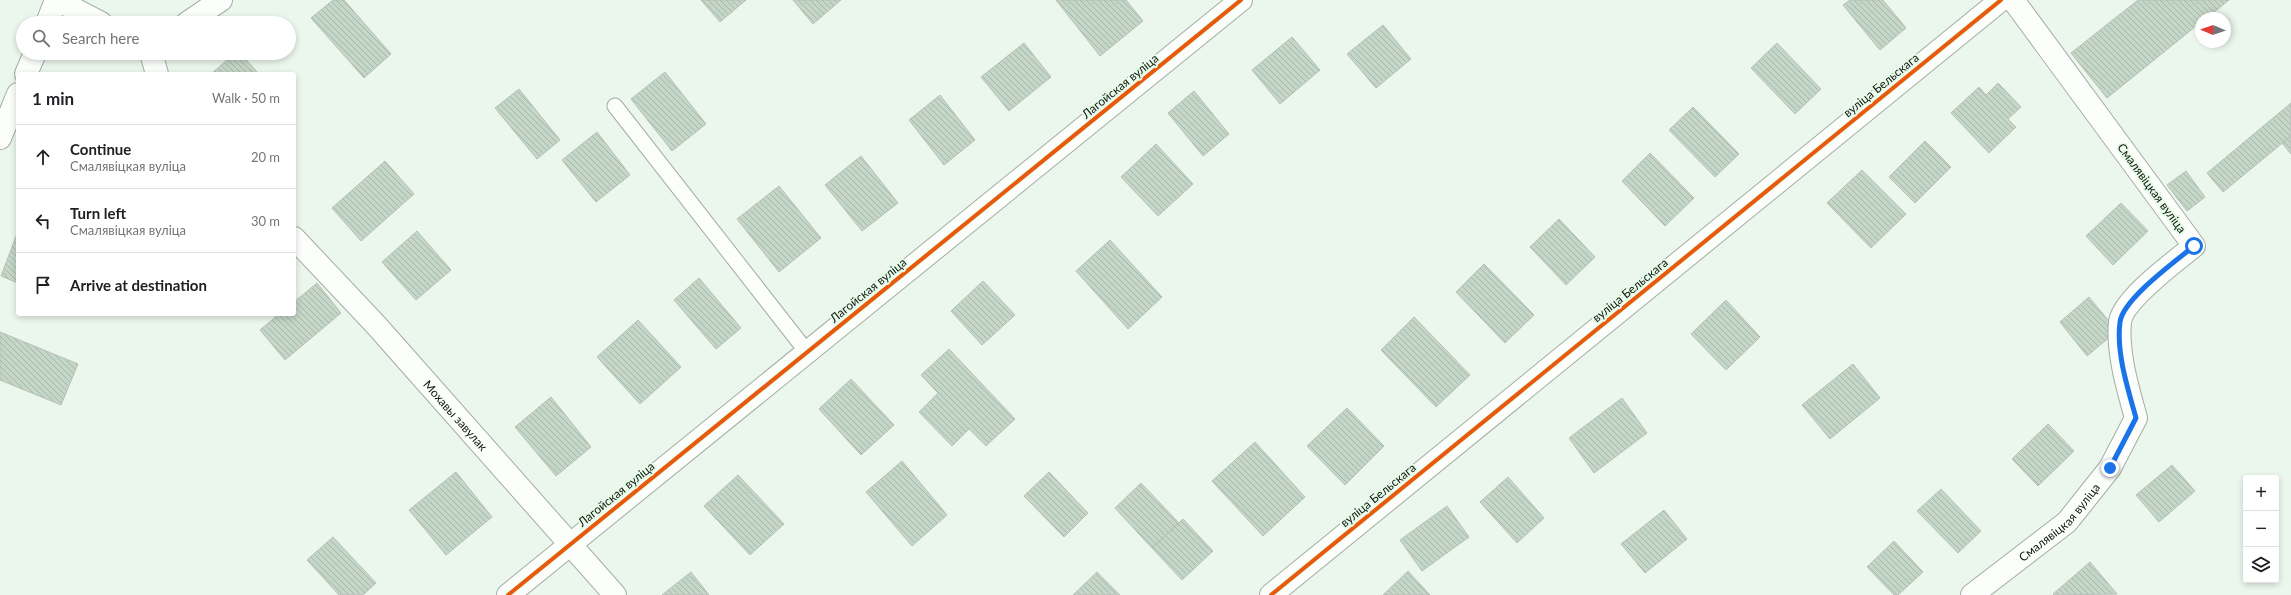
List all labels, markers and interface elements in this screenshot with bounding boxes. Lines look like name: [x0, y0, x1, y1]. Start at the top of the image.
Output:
north arrow: [2195, 12, 2231, 48]
search box: [16, 16, 296, 60]
icon: search: [30, 27, 52, 49]
text: Search here: [62, 29, 139, 47]
street label: Лагойская вуліца: [1078, 50, 1161, 122]
street label: вуліца Бельскага: [1840, 50, 1922, 120]
text: 1 min: [32, 88, 74, 109]
text: Walk · 50 m: [212, 90, 280, 106]
text: Continue: [70, 140, 131, 158]
street label: Смалявіцкая вуліца: [2114, 140, 2190, 236]
icon: ahead: [32, 146, 54, 168]
text: 20 m: [251, 149, 280, 165]
text: Смалявіцкая вуліца: [70, 158, 186, 174]
text: Turn left: [70, 204, 126, 222]
icon: left: [32, 210, 54, 232]
text: 30 m: [251, 213, 280, 229]
text: Смалявіцкая вуліца: [70, 222, 186, 238]
route start: [2185, 237, 2203, 255]
street label: Лагойская вуліца: [826, 254, 909, 326]
street label: вуліца Бельскага: [1589, 255, 1671, 325]
icon: arrive: [32, 274, 54, 296]
text: Arrive at destination: [70, 276, 207, 294]
street label: Мохавы завулак: [421, 377, 492, 454]
street label: Лагойская вуліца: [574, 458, 657, 530]
route end: [2101, 459, 2119, 477]
street label: вуліца Бельскага: [1337, 460, 1419, 530]
map controls: [2243, 475, 2279, 583]
button: +: [2243, 475, 2279, 511]
street label: Смалявіцкая вуліца: [2015, 480, 2103, 564]
button: −: [2243, 511, 2279, 547]
button: layers: [2243, 547, 2279, 583]

